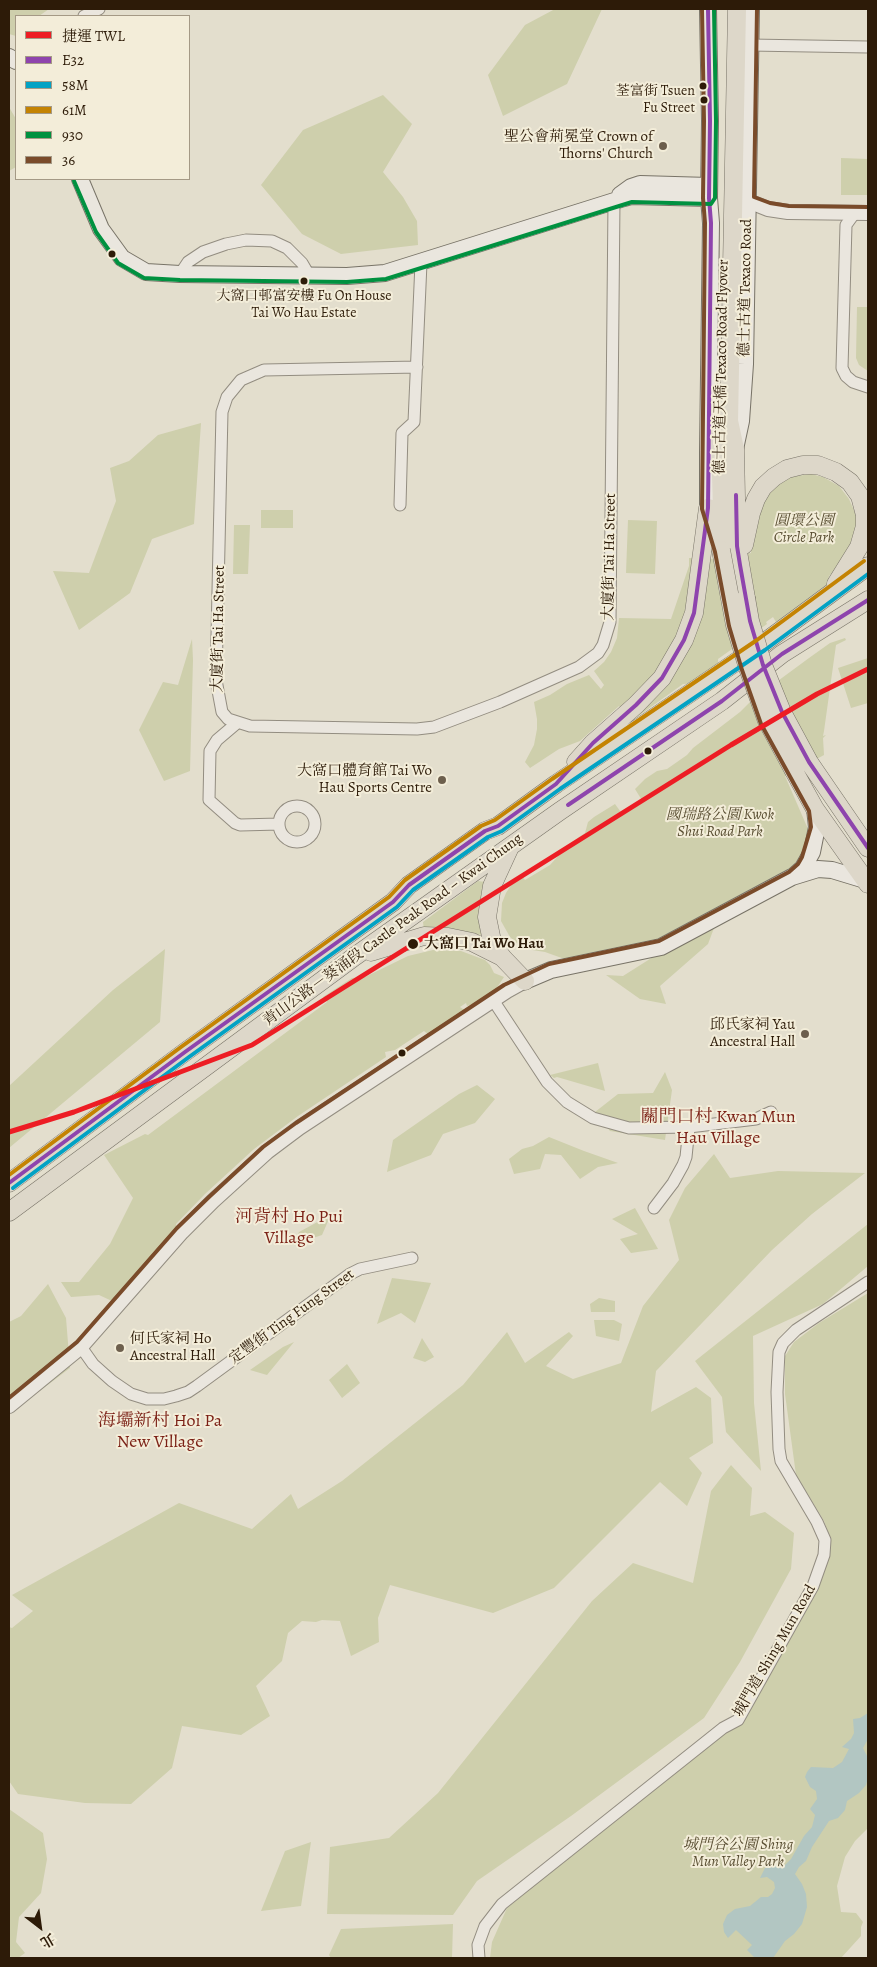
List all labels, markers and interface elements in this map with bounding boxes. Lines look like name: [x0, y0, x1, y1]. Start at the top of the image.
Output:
legend: [15, 15, 190, 180]
text: 捷運 TWL: [62, 26, 125, 46]
text: E32: [62, 50, 84, 70]
text: 58M: [62, 75, 88, 95]
unlabelled marker: [698, 81, 708, 91]
place label: 荃富街 Tsuen Fu Street: [616, 84, 695, 116]
marker: 荃富街 Tsuen Fu Street: [699, 95, 709, 105]
text: 61M: [62, 100, 87, 120]
text: 930: [62, 125, 83, 145]
place label: 聖公會荊冕堂 Crown of Thorns' Church: [504, 128, 653, 163]
marker: 聖公會荊冕堂 Crown of Thorns' Church: [657, 140, 669, 152]
text: 36: [62, 150, 75, 170]
street label: 德士古道 Texaco Road: [736, 219, 756, 357]
unlabelled marker: [107, 249, 117, 259]
street label: 德士古道天橋 Texaco Road Flyover: [711, 259, 733, 475]
marker: 大窩口邨富安樓 Fu On House Tai Wo Hau Estate: [299, 276, 309, 286]
place label: 大窩口邨富安樓 Fu On House Tai Wo Hau Estate: [216, 289, 392, 322]
street label: 大廈街 Tai Ha Street: [600, 493, 620, 621]
park label: 圓環公園 Circle Park: [774, 512, 834, 547]
street label: 大廈街 Tai Ha Street: [209, 565, 229, 693]
unlabelled marker: [643, 746, 653, 756]
place label: 大窩口體育館 Tai Wo Hau Sports Centre: [297, 762, 432, 797]
marker: 大窩口體育館 Tai Wo Hau Sports Centre: [436, 774, 448, 786]
park label: 國瑞路公園 Kwok Shui Road Park: [666, 806, 774, 841]
street label: 青山公路－葵涌段 Castle Peak Road – Kwai Chung: [260, 830, 526, 1030]
place label: 大窩口 Tai Wo Hau: [424, 935, 544, 953]
marker: 大窩口 Tai Wo Hau: [406, 937, 420, 951]
place label: 邱氏家祠 Yau Ancestral Hall: [710, 1016, 795, 1051]
marker: 邱氏家祠 Yau Ancestral Hall: [799, 1028, 811, 1040]
unlabelled marker: [397, 1048, 407, 1058]
district label: 關門口村 Kwan Mun Hau Village: [640, 1107, 796, 1150]
district label: 河背村 Ho Pui Village: [235, 1207, 343, 1250]
street label: 定豐街 Ting Fung Street: [226, 1266, 358, 1368]
place label: 何氏家祠 Ho Ancestral Hall: [130, 1330, 215, 1365]
marker: 何氏家祠 Ho Ancestral Hall: [114, 1342, 126, 1354]
district label: 海壩新村 Hoi Pa New Village: [98, 1411, 222, 1454]
street label: 城門道 Shing Mun Road: [730, 1582, 820, 1720]
park label: 城門谷公園 Shing Mun Valley Park: [683, 1836, 793, 1871]
north arrow: [15, 1902, 65, 1952]
text: 北: [37, 1929, 59, 1952]

